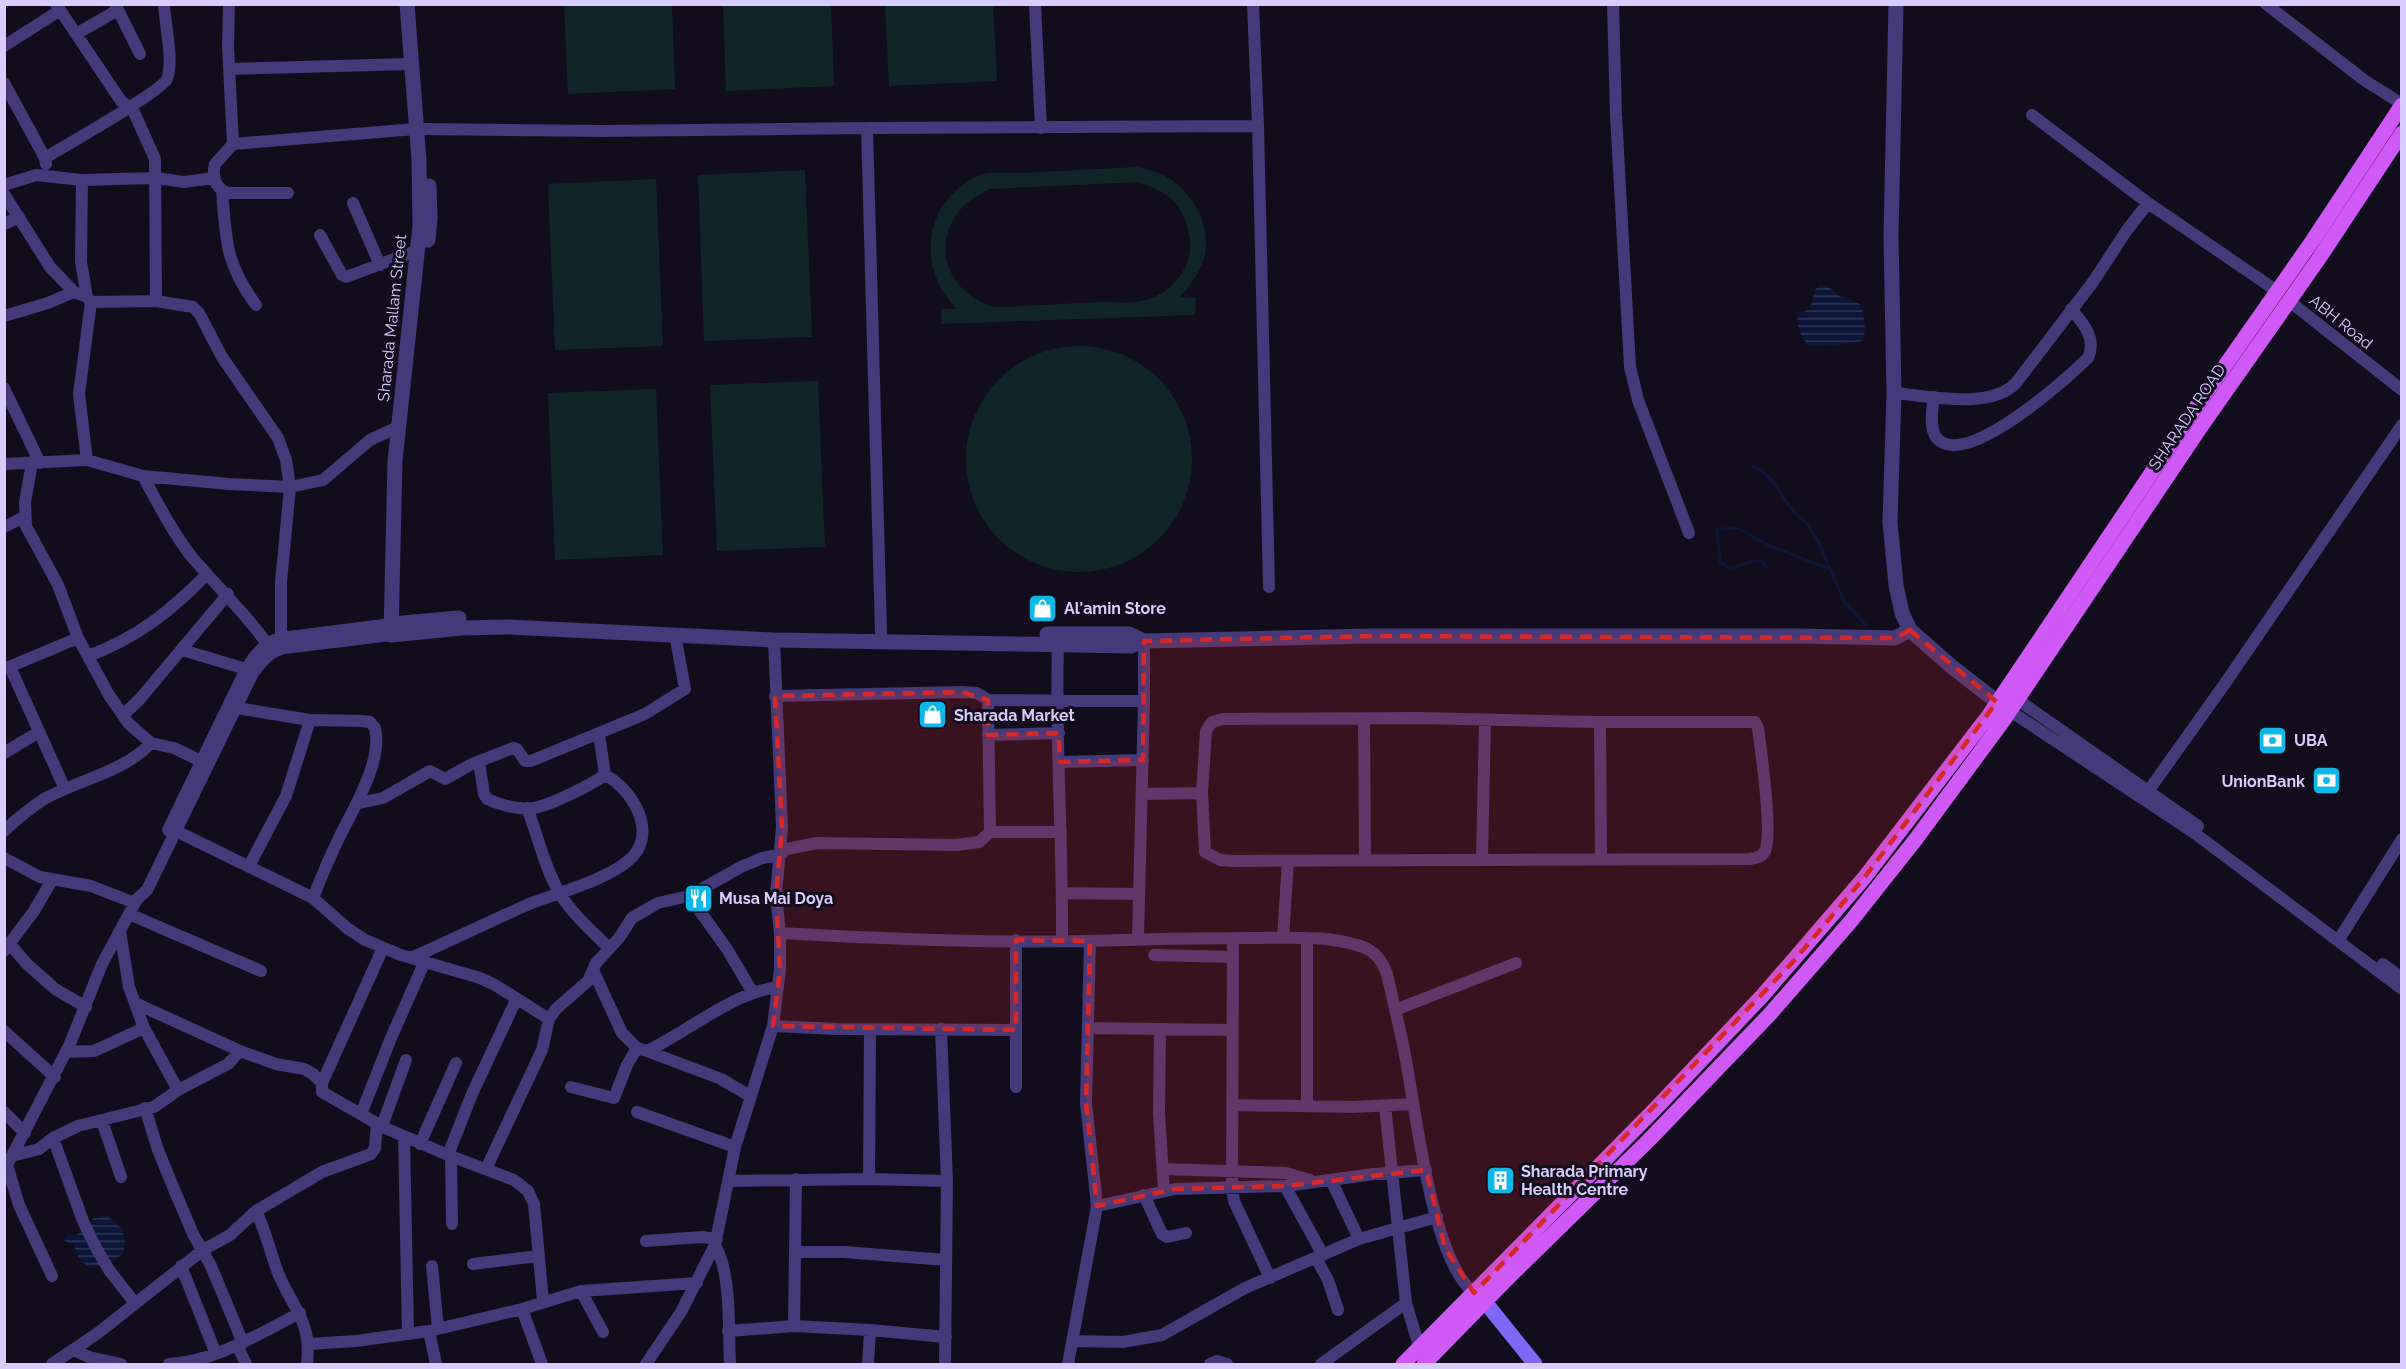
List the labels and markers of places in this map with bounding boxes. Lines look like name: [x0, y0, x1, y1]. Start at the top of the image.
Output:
shop icon: Al'amin Store: [1027, 592, 1059, 624]
place label: Al'amin Store: [1064, 599, 1166, 618]
shop icon: Sharada Market: [917, 699, 949, 731]
place label: Sharada Market: [954, 706, 1075, 725]
bank icon: UBA: [2257, 724, 2289, 756]
place label: UBA: [2294, 731, 2328, 750]
bank icon: UnionBank: [2310, 765, 2342, 797]
place label: UnionBank: [2221, 772, 2305, 791]
restaurant icon: Musa Mai Doya: [682, 882, 714, 914]
place label: Musa Mai Doya: [719, 889, 833, 908]
place label: Sharada Primary Health Centre: [1521, 1162, 1648, 1199]
building icon: Sharada Primary Health Centre: [1484, 1164, 1516, 1196]

